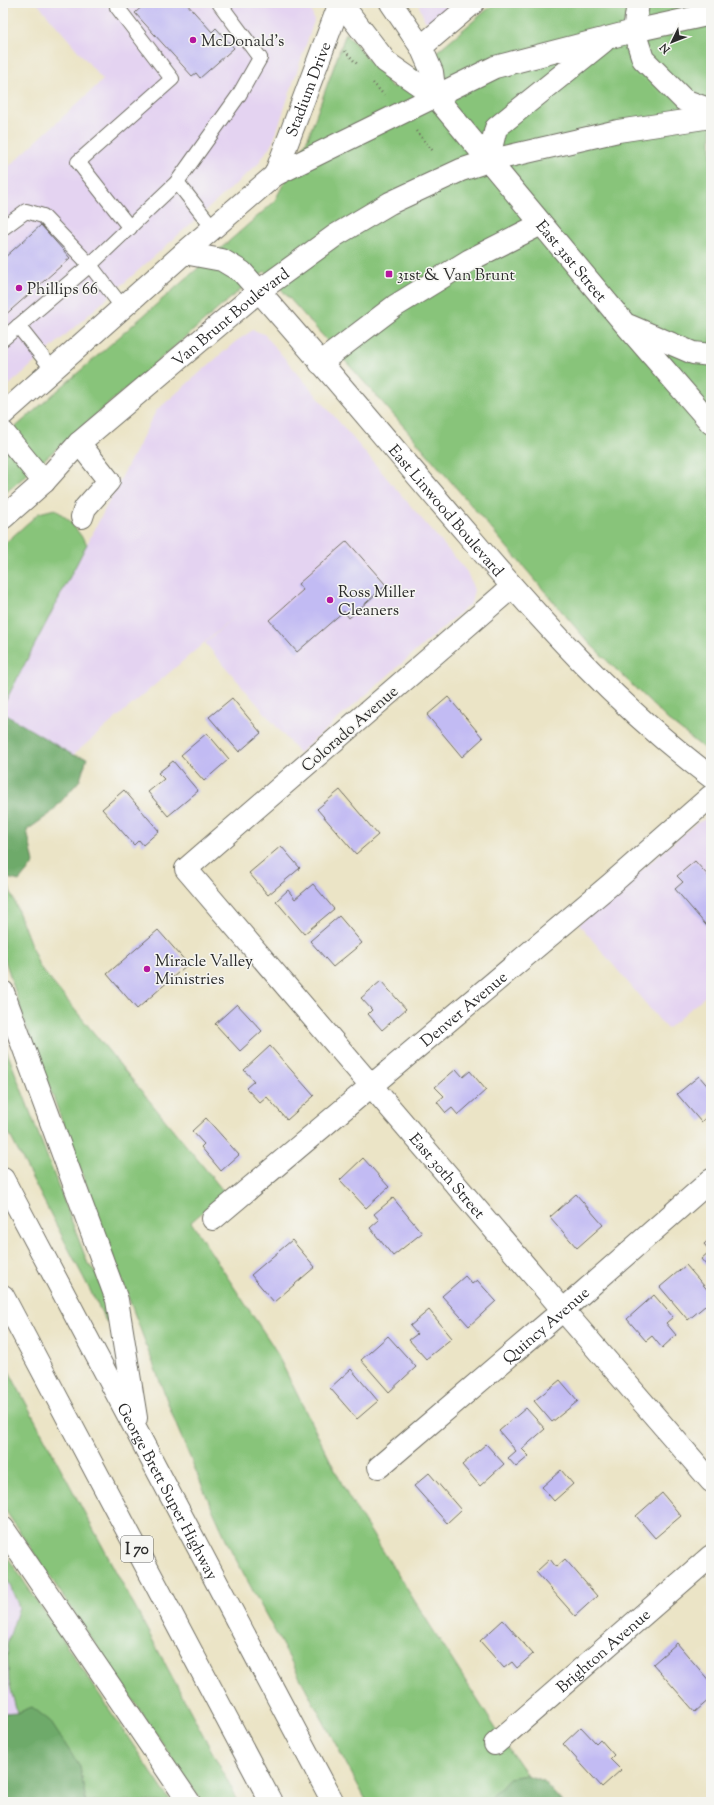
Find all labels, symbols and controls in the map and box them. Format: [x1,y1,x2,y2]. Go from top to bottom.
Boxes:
north arrow [652,22,692,62]
place label: McDonald's [201,31,284,54]
marker: McDonald's [188,35,198,45]
street label: Stadium Drive [281,39,338,141]
text: N [656,39,675,58]
street label: East 31st Street [529,216,612,309]
street label: Van Brunt Boulevard [168,263,295,374]
place label: 31st & Van Brunt [397,265,515,288]
marker: 31st & Van Brunt [384,269,394,279]
place label: Phillips 66 [27,279,98,302]
marker: Phillips 66 [14,283,24,293]
street label: East Linwood Boulevard [382,441,508,583]
place label: Ross Miller Cleaners [338,582,415,623]
marker: Ross Miller Cleaners [325,595,335,605]
street label: Colorado Avenue [297,681,404,779]
place label: Miracle Valley Ministries [155,951,253,992]
marker: Miracle Valley Ministries [142,964,152,974]
street label: Denver Avenue [416,967,513,1054]
street label: East 30th Street [403,1129,490,1225]
street label: Quincy Avenue [499,1283,596,1371]
street label: George Brett Super Highway [110,1399,222,1585]
road number: I 70 [121,1536,153,1562]
street label: Brighton Avenue [552,1605,657,1699]

